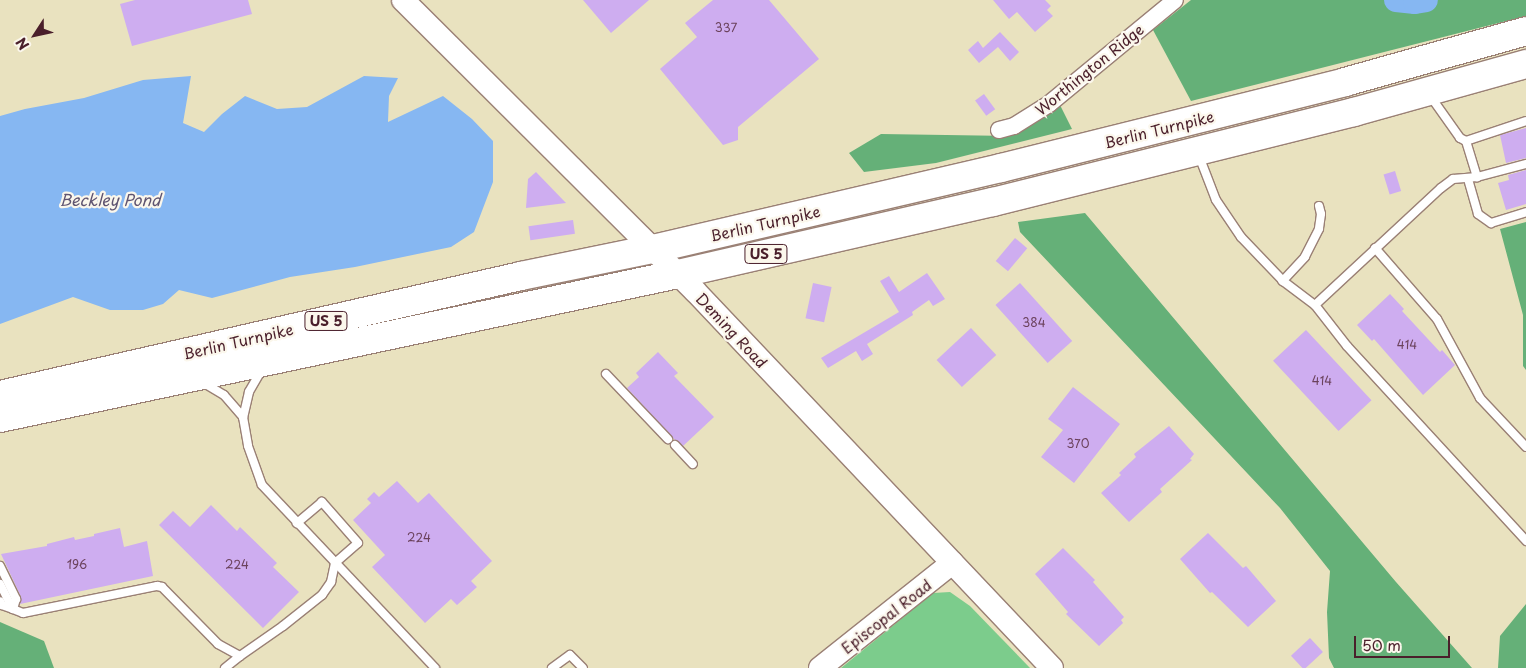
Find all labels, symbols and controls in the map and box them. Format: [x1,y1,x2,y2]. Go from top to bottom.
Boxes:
north arrow [10,10,60,60]
street label: Worthington Ridge [1031,20,1147,118]
house number: 337 [715,21,737,35]
text: N [11,33,34,54]
street label: Berlin Turnpike [1102,107,1216,151]
water label: Beckley Pond [59,189,161,209]
street label: Berlin Turnpike [708,202,822,244]
road number: US 5 [744,242,788,266]
street label: Deming Road [693,289,771,371]
road number: US 5 [304,310,348,332]
house number: 384 [1022,316,1046,330]
street label: Berlin Turnpike [181,320,295,362]
house number: 414 [1397,338,1417,352]
house number: 414 [1312,374,1332,388]
house number: 370 [1067,437,1089,451]
house number: 224 [407,531,431,545]
house number: 196 [67,558,87,572]
house number: 224 [225,558,249,572]
street label: Episcopal Road [837,575,935,657]
scale bar [1356,626,1452,658]
text: 50 m [1362,633,1401,656]

